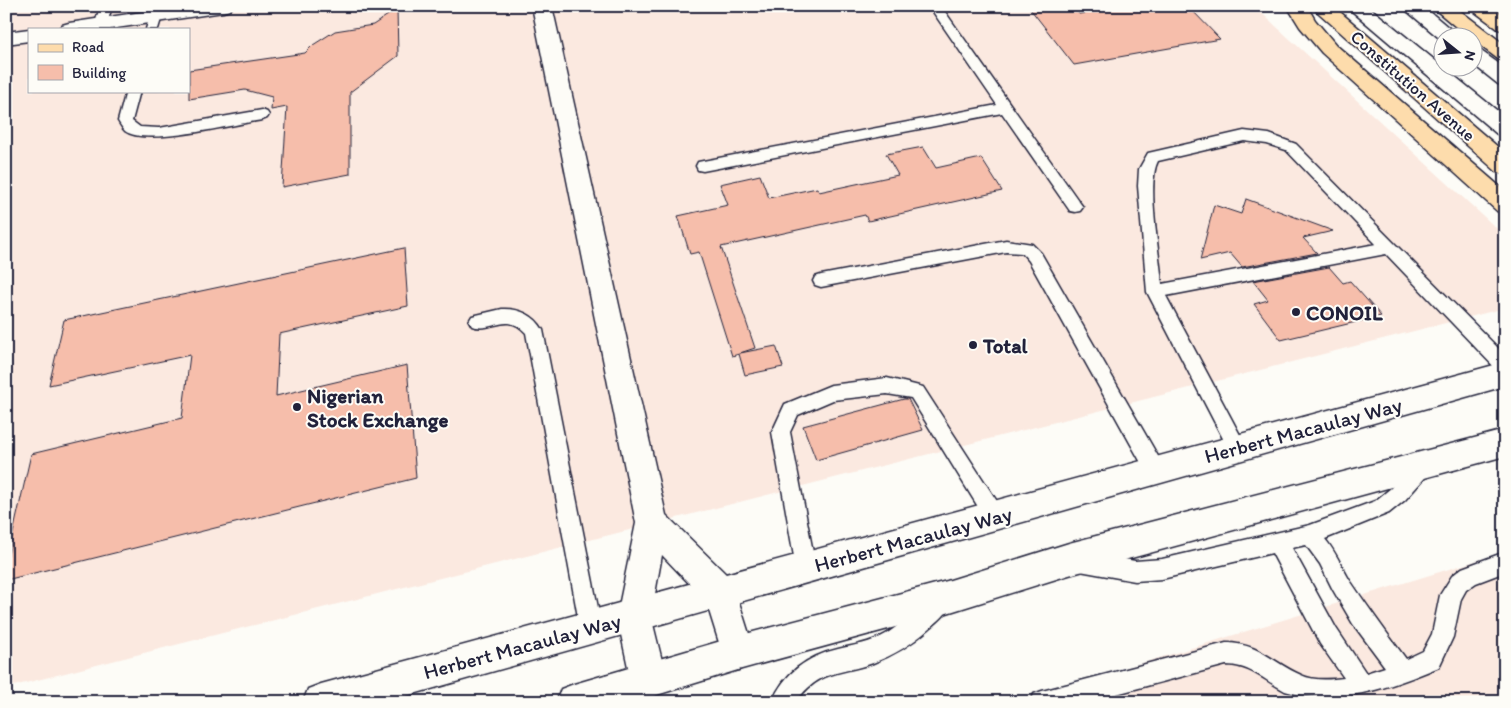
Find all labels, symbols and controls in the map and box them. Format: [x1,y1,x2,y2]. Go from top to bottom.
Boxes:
street label: Constitution Avenue [1346,26,1480,146]
legend [28,28,190,92]
north arrow [1434,28,1484,78]
text: Road [72,38,105,56]
text: N [1460,49,1479,63]
text: Building [72,64,126,82]
place label: CONOIL [1306,300,1383,325]
marker: CONOIL [1290,306,1302,318]
place label: Total [982,333,1029,358]
marker: Total [967,339,979,351]
place label: Nigerian Stock Exchange [307,383,448,433]
street label: Herbert Macaulay Way [1201,392,1405,468]
marker: Nigerian Stock Exchange [291,401,303,413]
street label: Herbert Macaulay Way [811,501,1015,577]
street label: Herbert Macaulay Way [420,608,624,684]

